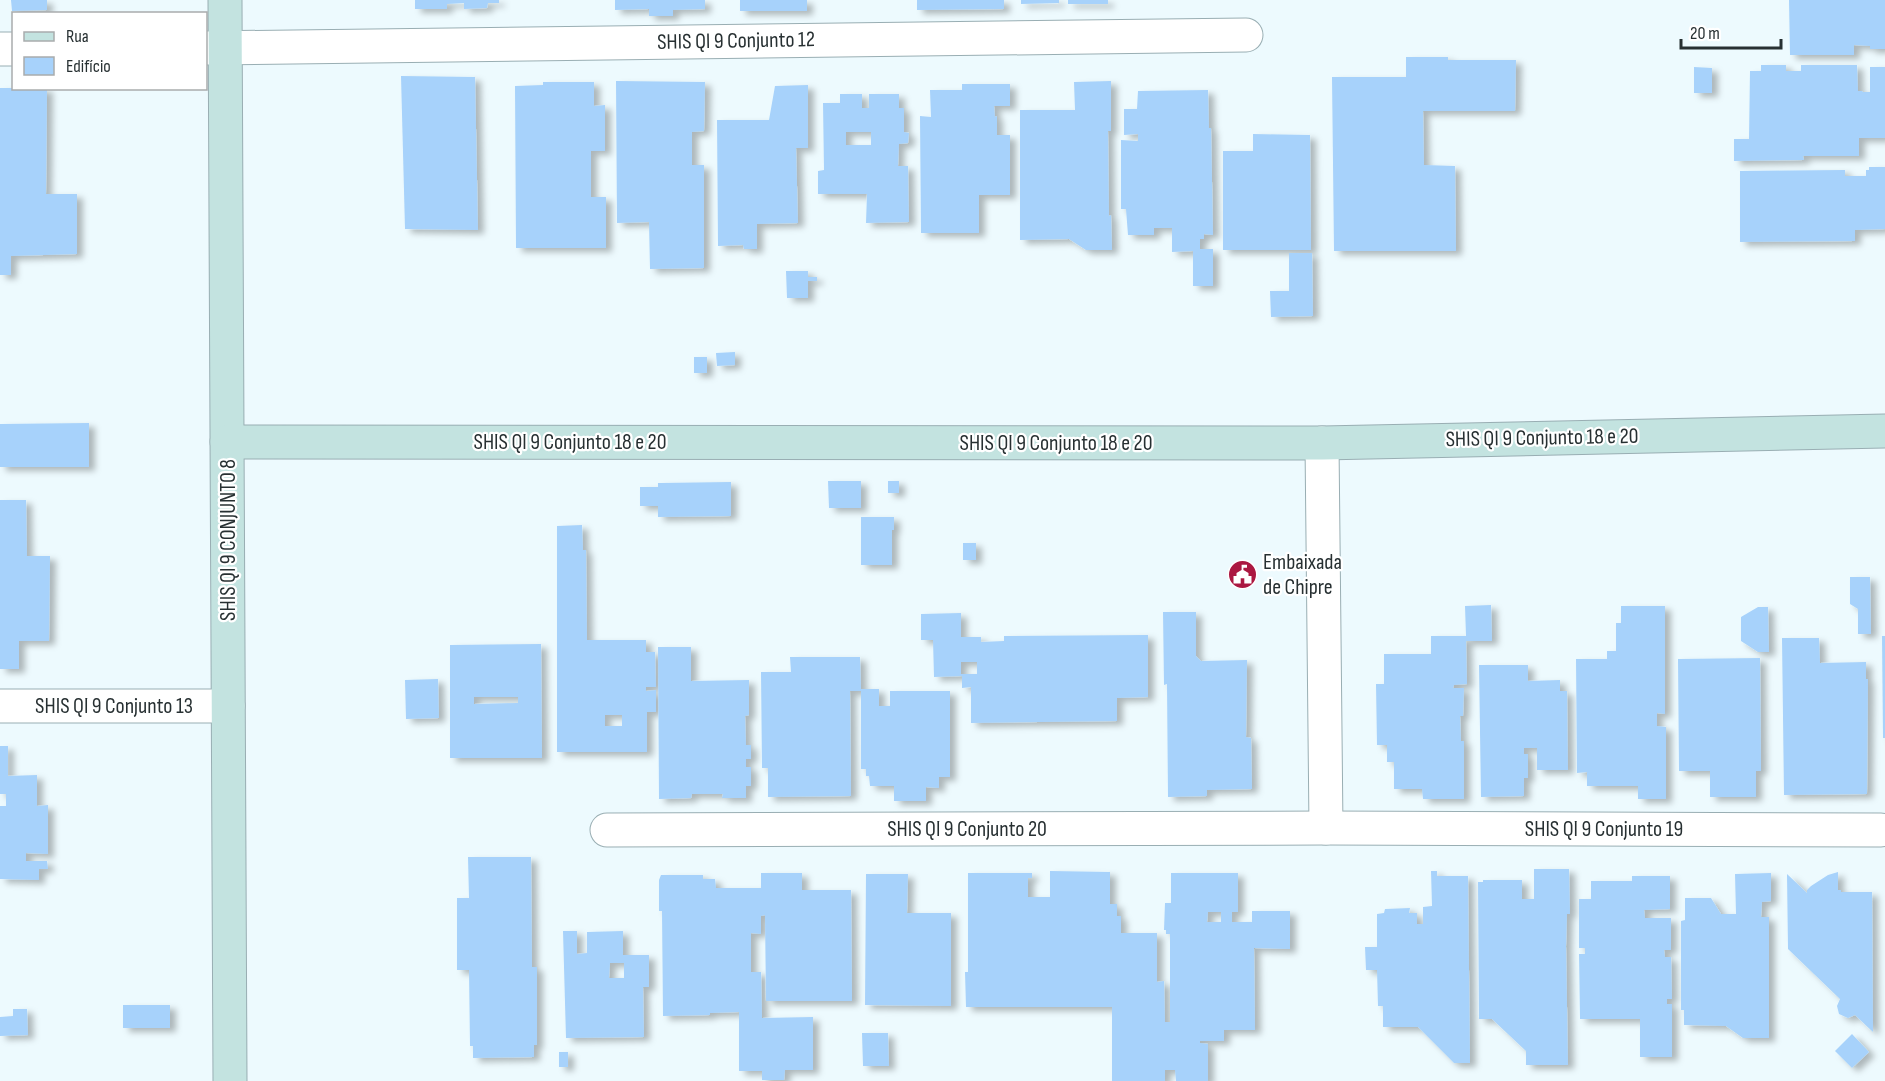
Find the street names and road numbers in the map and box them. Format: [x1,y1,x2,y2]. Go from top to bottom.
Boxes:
street label: SHIS QI 9 Conjunto 12 [657,26,815,56]
street label: SHIS QI 9 Conjunto 18 e 20 [1445,423,1639,453]
street label: SHIS QI 9 Conjunto 18 e 20 [474,429,666,456]
street label: SHIS QI 9 Conjunto 18 e 20 [960,430,1152,457]
street label: SHIS QI 9 CONJUNTO 8 [215,459,242,621]
street label: SHIS QI 9 Conjunto 13 [35,693,193,720]
street label: SHIS QI 9 Conjunto 20 [887,816,1047,843]
street label: SHIS QI 9 Conjunto 19 [1525,816,1683,843]

